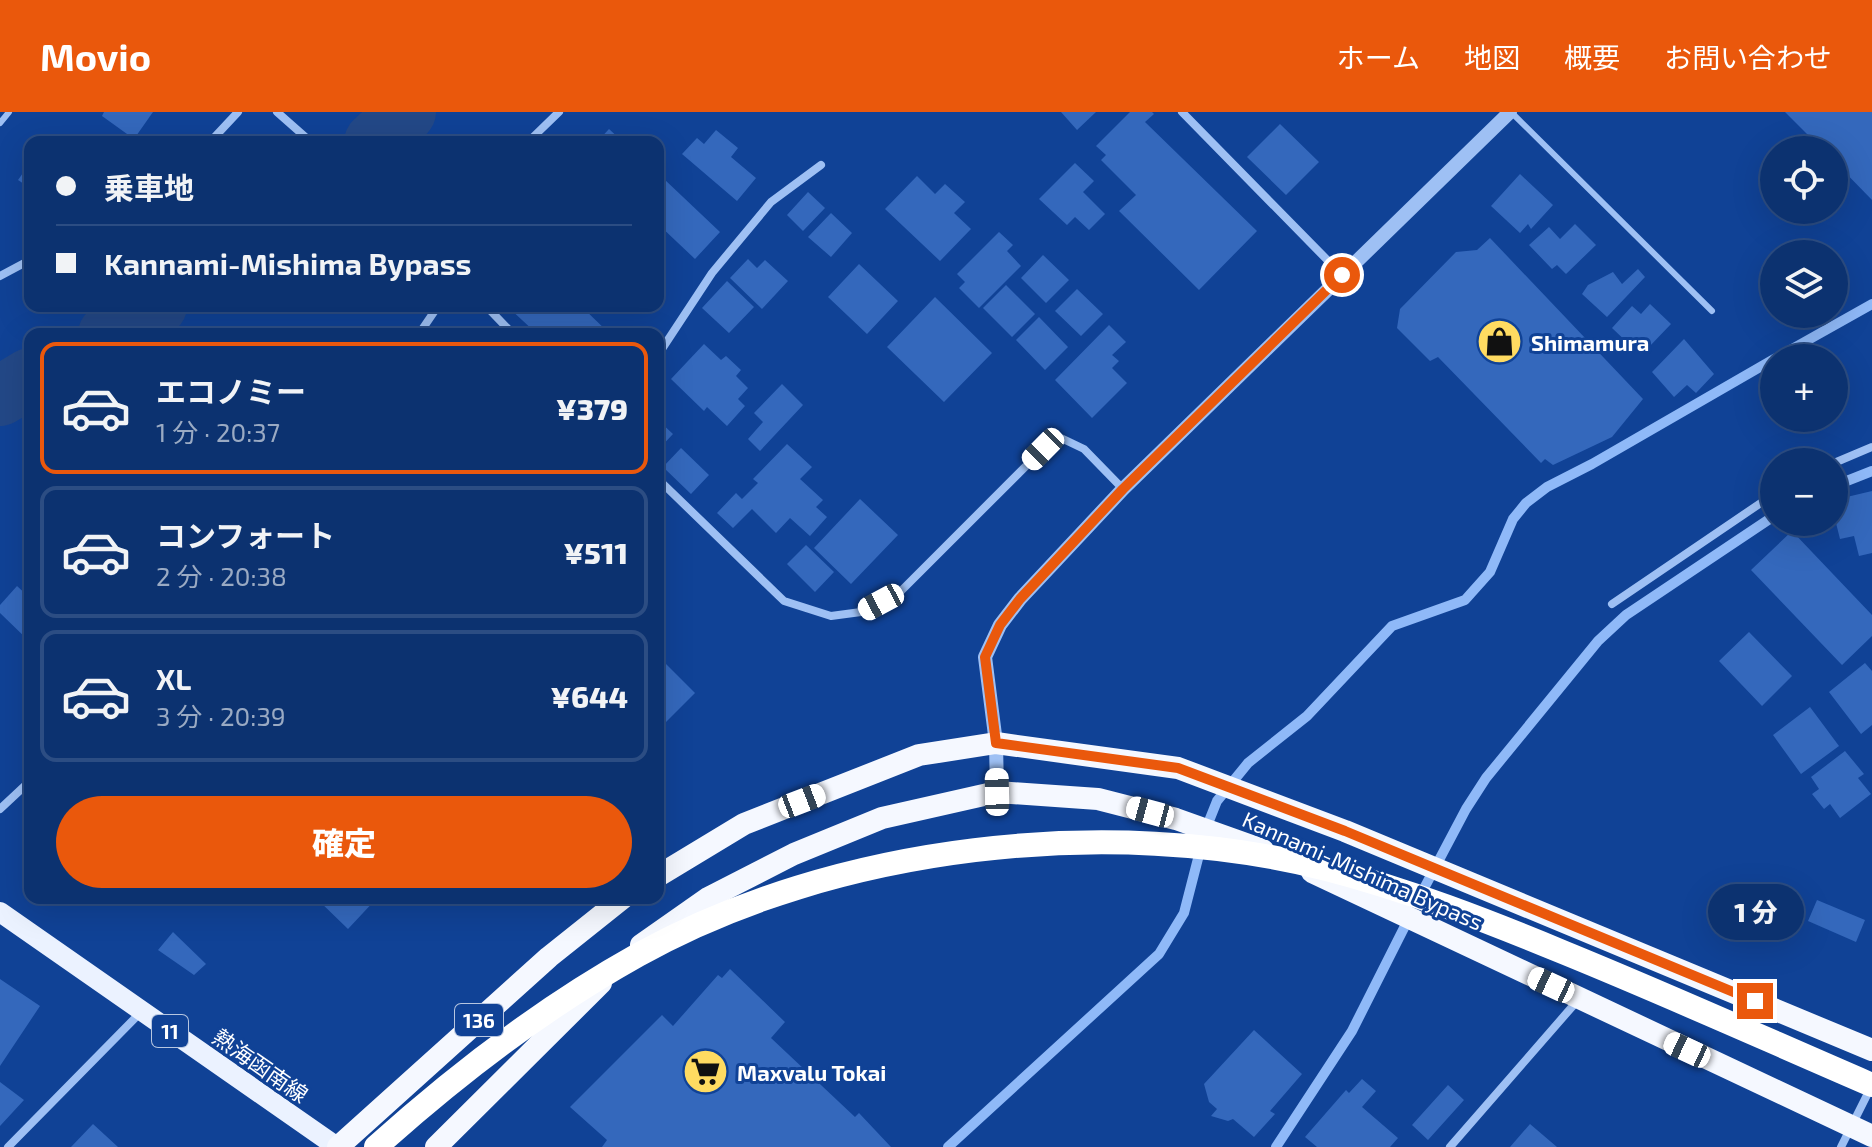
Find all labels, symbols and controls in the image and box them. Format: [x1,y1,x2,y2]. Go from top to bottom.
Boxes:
text: Movio [40,33,151,79]
text: ホーム [1337,40,1420,74]
text: 地図 [1464,40,1520,74]
text: 概要 [1564,40,1620,74]
text: お問い合わせ [1664,40,1832,74]
map controls [1760,136,1848,536]
button: locate [1760,136,1848,224]
text: 乗車地 [104,169,194,205]
button: layers [1760,240,1848,328]
text: Kannami-Mishima Bypass [104,245,472,281]
route start [1324,257,1360,293]
shop icon: Shimamura [1476,318,1524,366]
place label: Shimamura [1531,329,1649,355]
button: + [1760,344,1848,432]
icon: car [60,372,132,444]
text: エコノミー [156,373,306,409]
text: ¥379 [556,390,628,426]
text: 1 分 · 20:37 [156,416,280,447]
car [1018,424,1068,474]
button: − [1760,448,1848,536]
icon: car [60,516,132,588]
text: コンフォート [156,517,335,553]
text: ¥511 [563,534,628,570]
text: 2 分 · 20:38 [156,560,287,591]
car [854,580,908,624]
icon: car [60,660,132,732]
text: XL [156,660,191,696]
text: ¥644 [550,678,628,714]
text: 3 分 · 20:39 [156,700,286,731]
car [985,768,1009,816]
car [775,781,829,821]
car [1124,794,1176,830]
button: 確定 [56,796,632,888]
street label: Kannami-Mishima Bypass [1239,805,1487,935]
callout: 1 分 [1707,885,1803,941]
text: 1 分 [1734,896,1778,927]
car [1524,964,1578,1006]
route end [1737,983,1773,1019]
road number: 136 [455,1004,503,1036]
road number: 11 [152,1015,188,1047]
street label: 熱海函南線 [208,1023,314,1107]
car [1660,1029,1714,1071]
supermarket icon: Maxvalu Tokai [682,1048,730,1096]
place label: Maxvalu Tokai [737,1059,886,1085]

